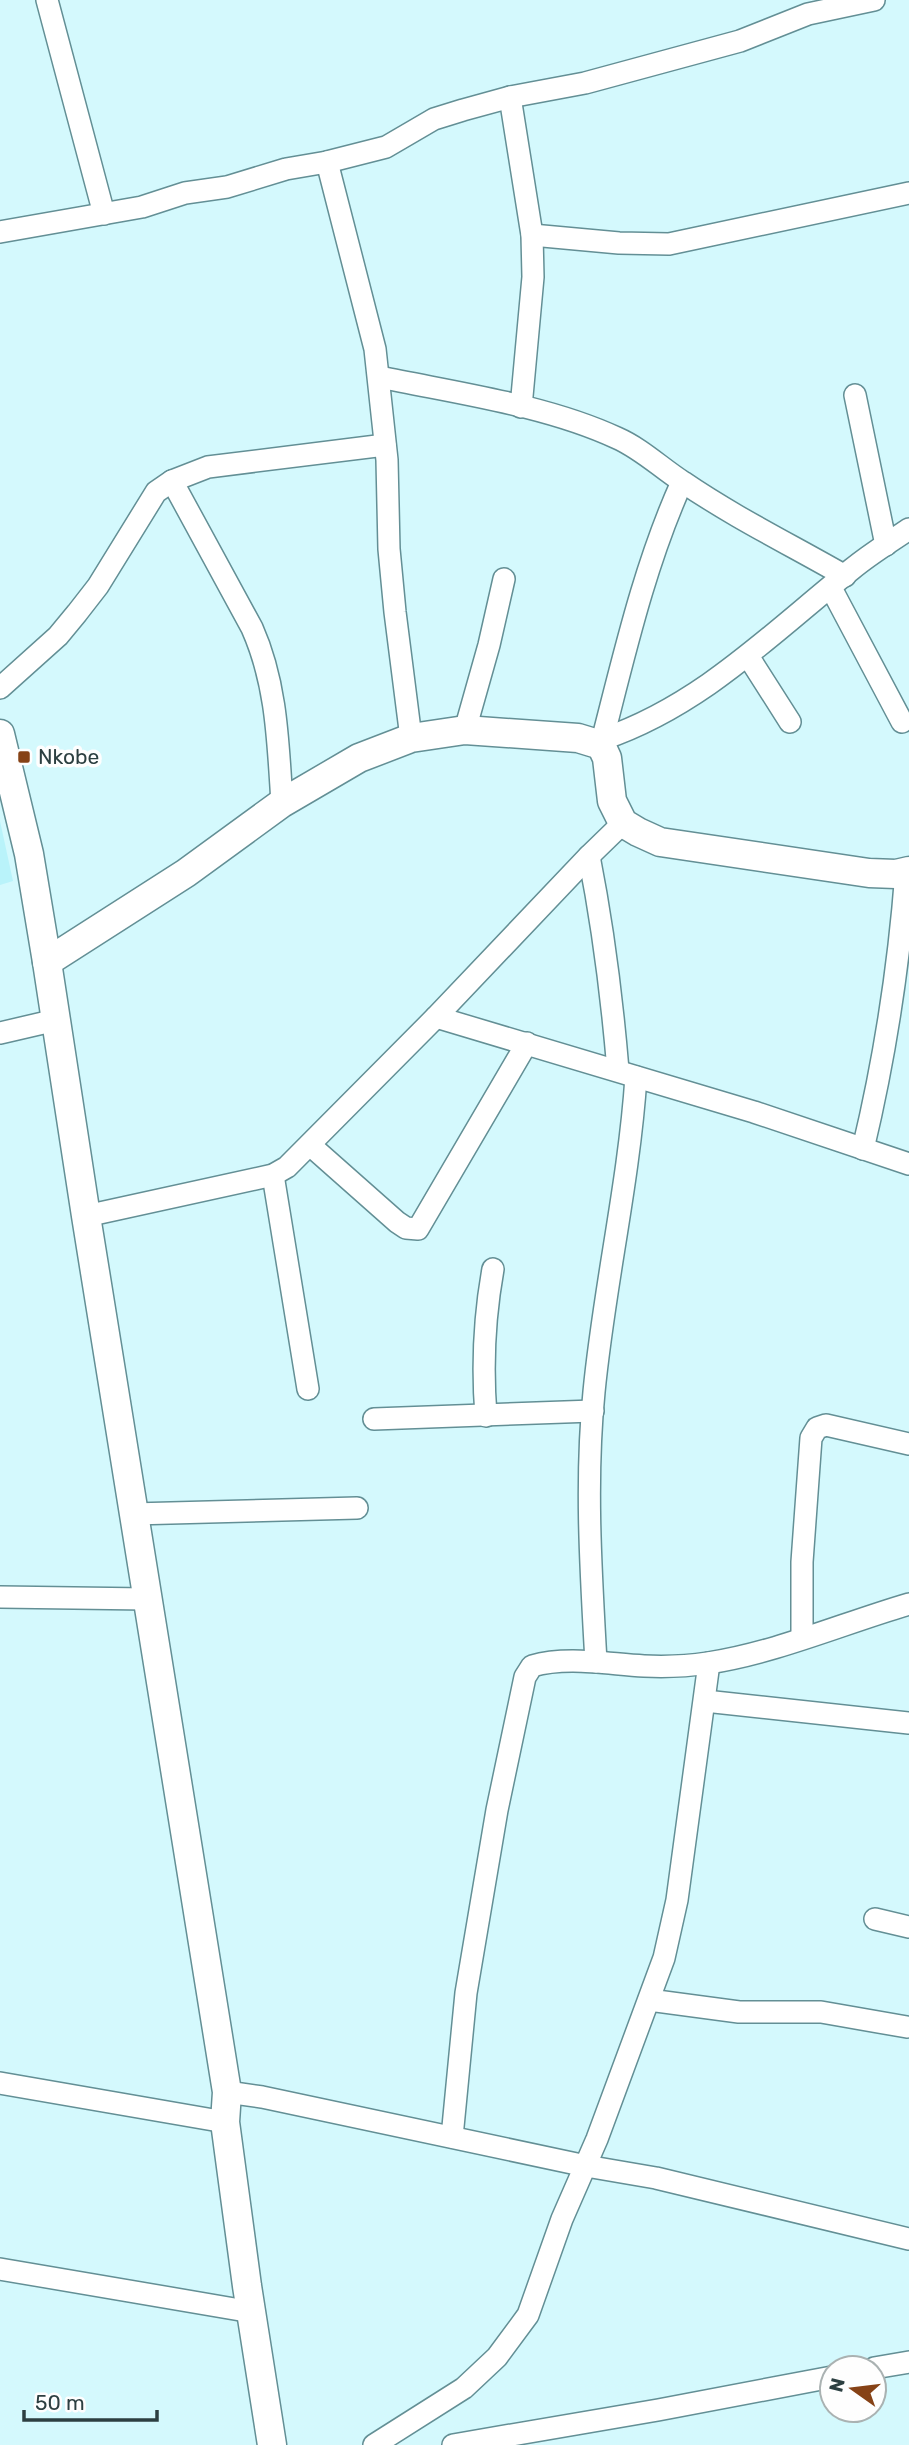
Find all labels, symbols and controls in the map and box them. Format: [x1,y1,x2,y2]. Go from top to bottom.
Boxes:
place label: Nkobe [38,744,99,769]
marker: Nkobe [16,749,32,765]
north arrow [818,2354,888,2424]
text: N [824,2376,850,2394]
scale bar [24,2378,158,2422]
text: 50 m [35,2390,85,2415]

